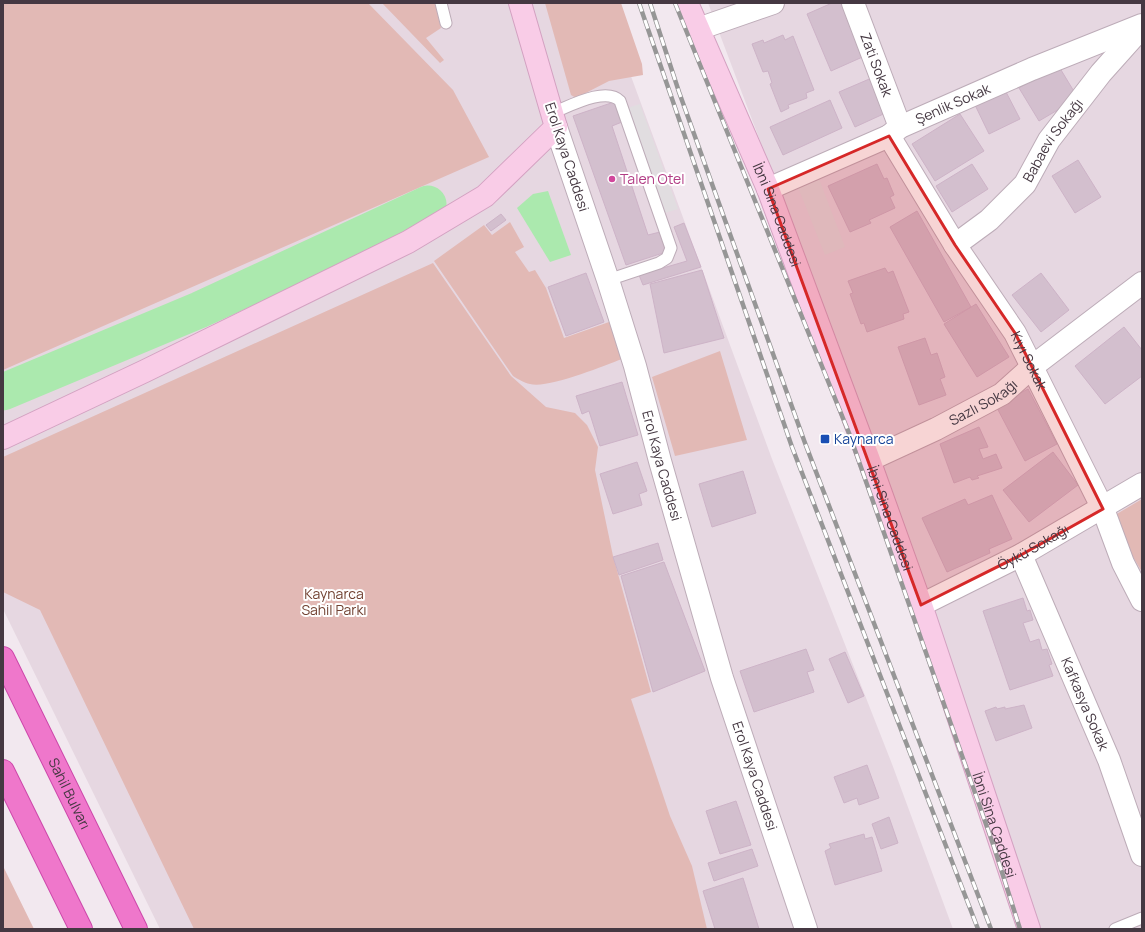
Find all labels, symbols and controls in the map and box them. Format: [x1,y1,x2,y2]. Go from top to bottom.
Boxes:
street label: Zati Sokak [856,30,898,100]
street label: Şenlik Sokak [912,78,994,128]
street label: Babaevi Sokağı [1018,94,1087,185]
street label: Erol Kaya Caddesi [541,100,594,214]
street label: İbni Sina Caddesi [749,159,806,269]
place label: Talen Otel [620,169,684,188]
marker: Talen Otel [607,174,617,184]
street label: Kıyı Sokak [1007,328,1053,394]
street label: Sazlı Sokağı [945,375,1021,429]
street label: Erol Kaya Caddesi [638,408,687,523]
place label: Kaynarca [834,429,894,448]
marker: Kaynarca [819,433,831,445]
street label: İbni Sina Caddesi [863,463,918,573]
street label: Öykü Sokağı [994,519,1072,574]
park label: Kaynarca Sahil Parkı [301,584,367,619]
street label: Kafkasya Sokak [1057,654,1114,754]
street label: Erol Kaya Caddesi [728,719,782,833]
street label: Sahil Bulvarı [44,755,96,832]
street label: İbni Sina Caddesi [968,770,1021,880]

